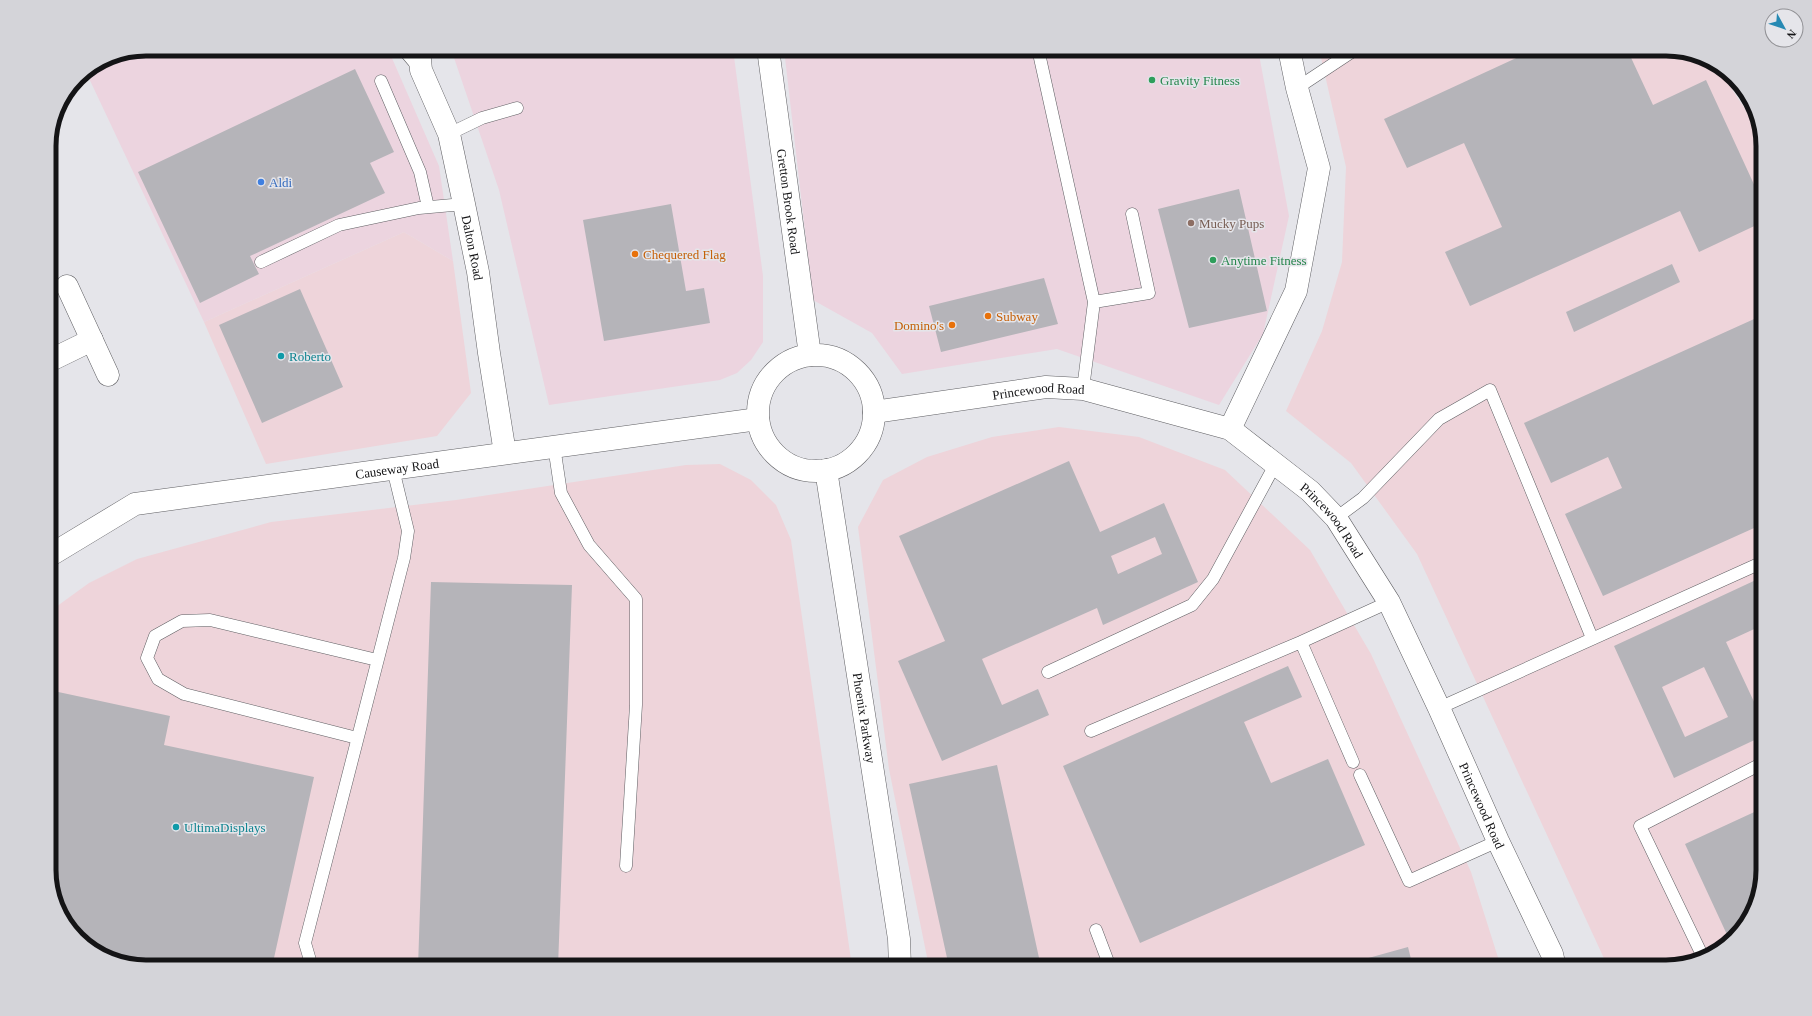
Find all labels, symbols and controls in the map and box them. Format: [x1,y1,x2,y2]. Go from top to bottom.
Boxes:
north arrow [1764,8,1804,48]
text: N [1784,28,1799,41]
place label: Gravity Fitness [1160,73,1240,88]
marker: Gravity Fitness [1147,75,1157,85]
street label: Gretton Brook Road [774,148,804,256]
place label: Aldi [269,175,293,190]
marker: Aldi [256,177,266,187]
street label: Dalton Road [459,214,487,282]
place label: Mucky Pups [1199,216,1264,231]
marker: Mucky Pups [1186,218,1196,228]
place label: Chequered Flag [643,247,726,262]
marker: Chequered Flag [630,249,640,259]
place label: Anytime Fitness [1221,253,1307,268]
marker: Anytime Fitness [1208,255,1218,265]
place label: Subway [996,309,1038,324]
marker: Subway [983,311,993,321]
place label: Domino's [894,318,944,333]
marker: Domino's [947,320,957,330]
place label: Roberto [289,349,331,364]
marker: Roberto [276,351,286,361]
street label: Princewood Road [991,379,1085,402]
street label: Causeway Road [354,455,440,481]
street label: Princewood Road [1298,479,1367,561]
street label: Phoenix Parkway [850,672,879,765]
street label: Princewood Road [1457,760,1508,851]
place label: UltimaDisplays [184,820,266,835]
marker: UltimaDisplays [171,822,181,832]

